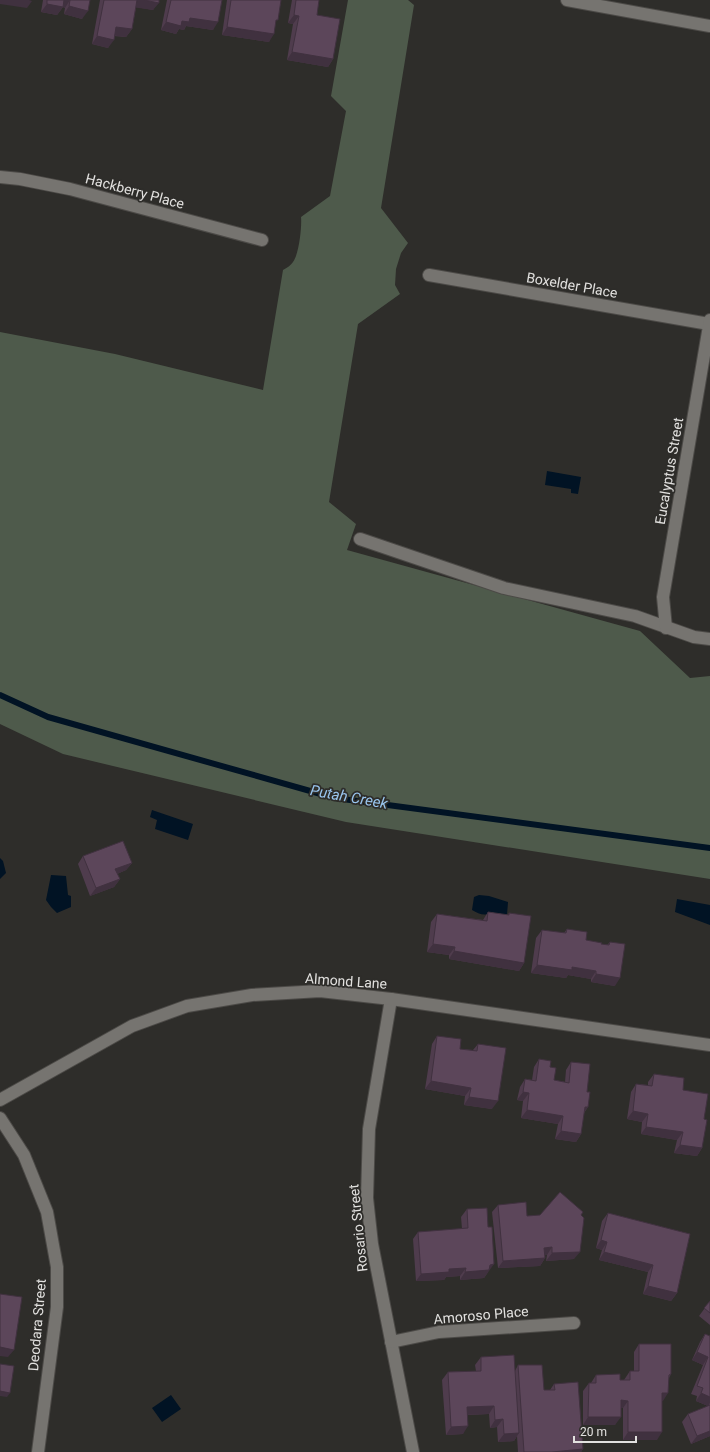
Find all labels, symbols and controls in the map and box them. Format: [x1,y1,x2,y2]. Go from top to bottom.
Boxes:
street label: Hackberry Place [84,170,186,212]
street label: Boxelder Place [525,269,619,301]
street label: Eucalyptus Street [652,416,686,526]
water label: Putah Creek [309,781,390,813]
street label: Almond Lane [304,970,388,992]
street label: Rosario Street [345,1183,371,1273]
street label: Deodara Street [25,1278,49,1372]
street label: Amoroso Place [433,1303,529,1327]
scale bar [574,1418,636,1444]
text: 20 m [580,1425,607,1439]

